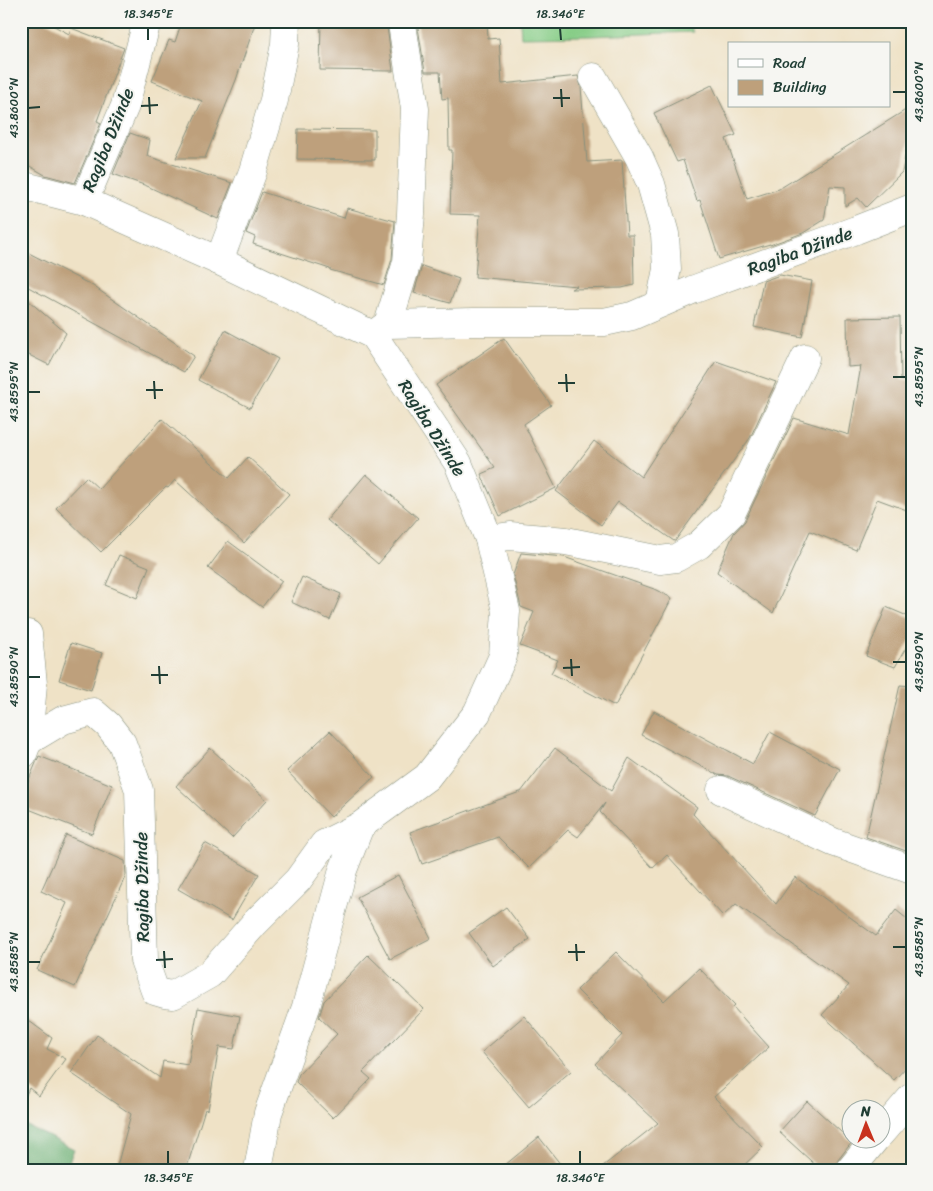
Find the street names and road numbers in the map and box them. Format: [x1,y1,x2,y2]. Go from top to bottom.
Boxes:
street label: Ragiba Džinde [73,83,143,197]
street label: Ragiba Džinde [743,217,857,285]
street label: Ragiba Džinde [389,373,475,483]
street label: Ragiba Džinde [125,832,159,942]

